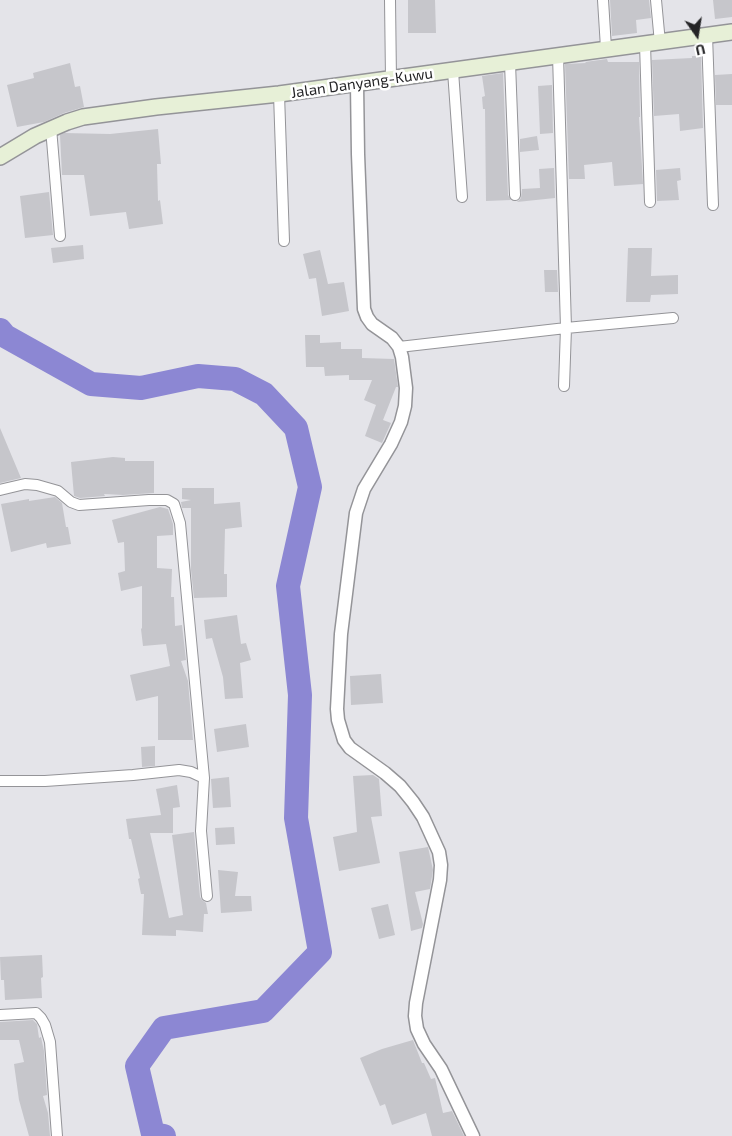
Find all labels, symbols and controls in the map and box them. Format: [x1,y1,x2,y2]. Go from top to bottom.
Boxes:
north arrow [672,10,722,60]
text: U [694,41,707,59]
street label: Jalan Danyang-Kuwu [290,64,434,102]

